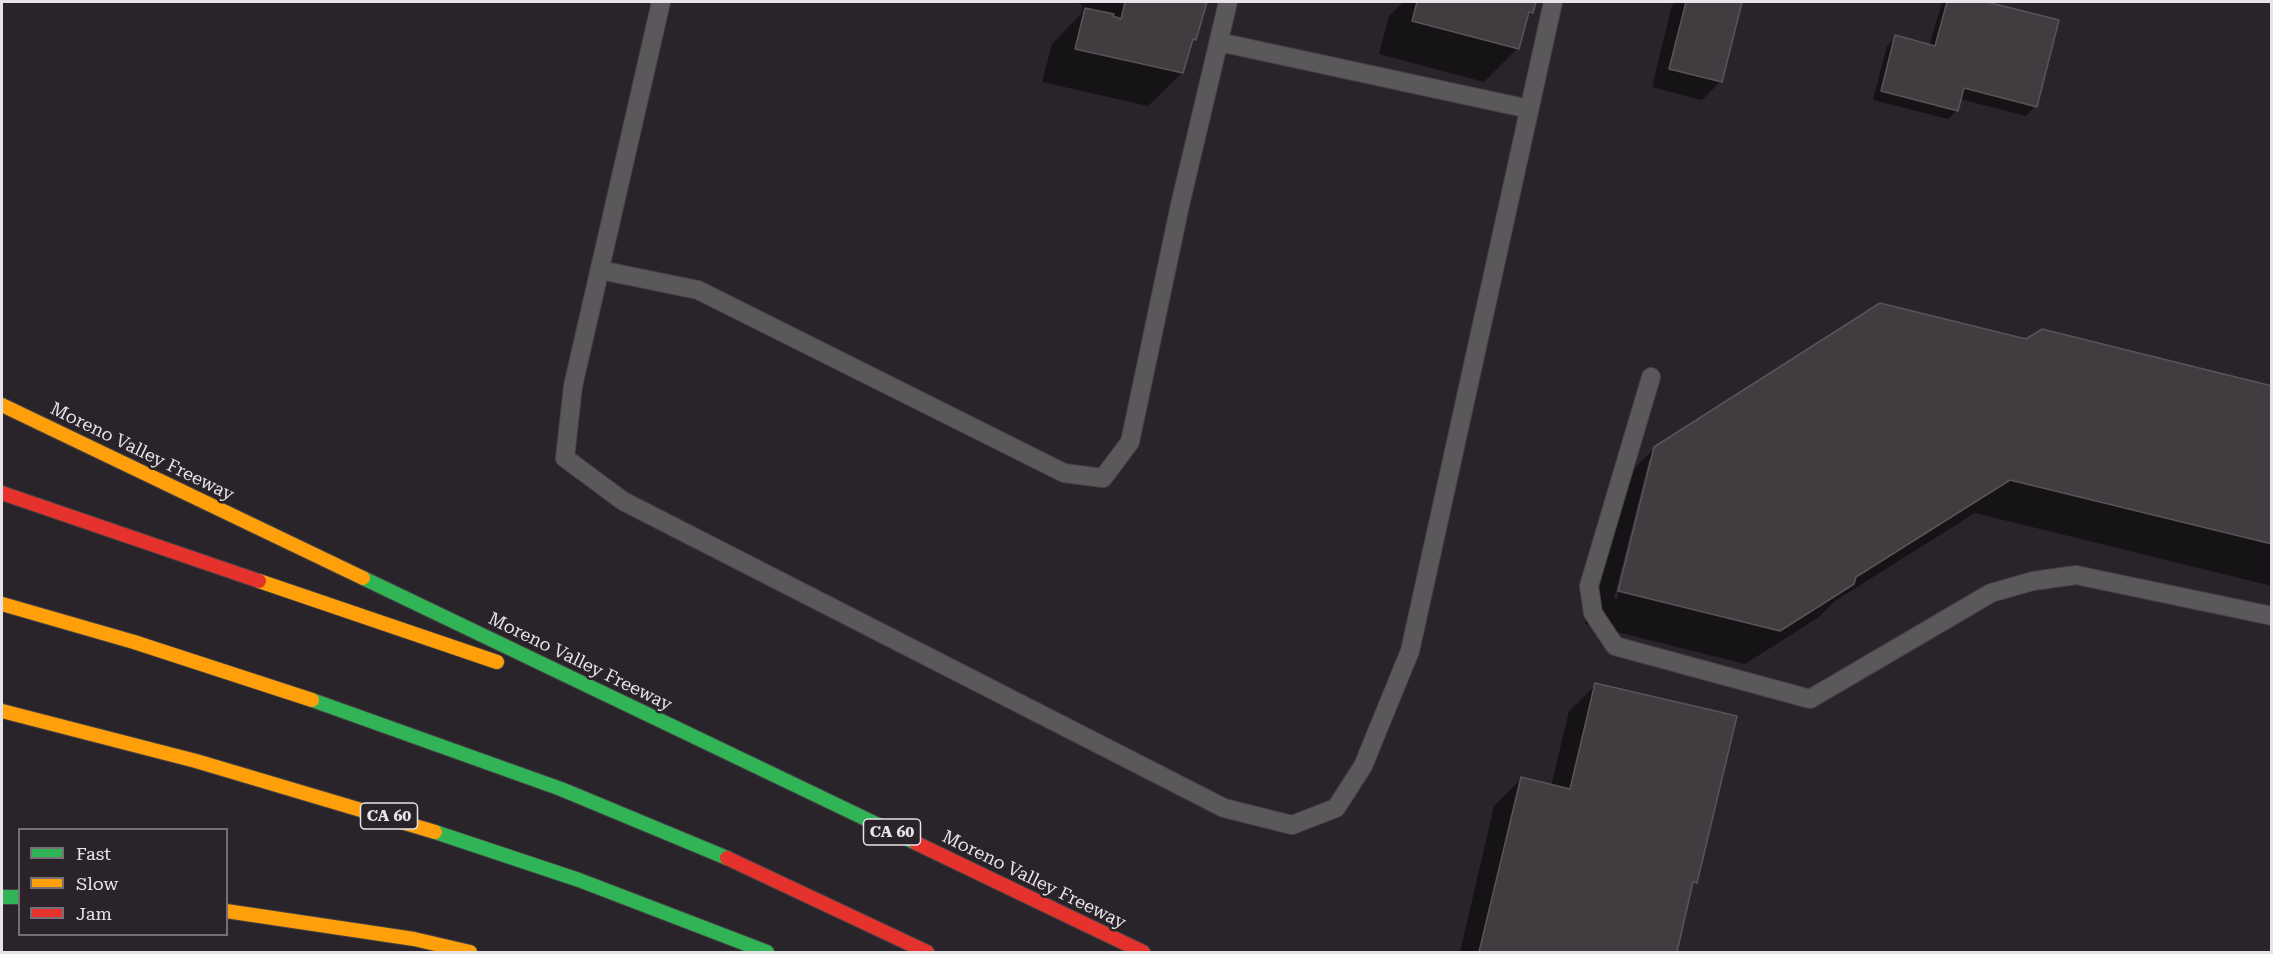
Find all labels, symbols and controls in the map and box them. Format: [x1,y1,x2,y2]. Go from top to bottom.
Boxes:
street label: Moreno Valley Freeway [47,398,237,506]
street label: Moreno Valley Freeway [485,608,675,716]
road number: CA 60 [360,803,418,829]
road number: CA 60 [864,819,920,845]
street label: Moreno Valley Freeway [939,826,1129,934]
legend [18,828,228,936]
text: Fast [76,843,111,864]
text: Slow [76,873,118,894]
text: Jam [76,903,112,924]

